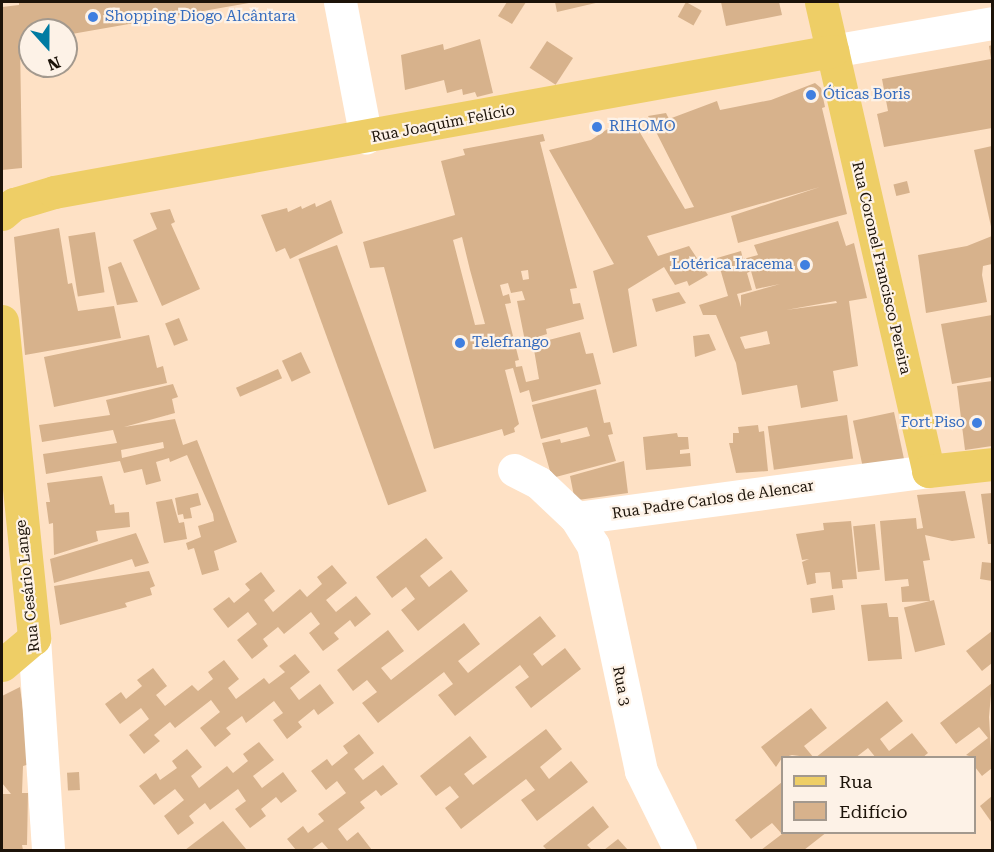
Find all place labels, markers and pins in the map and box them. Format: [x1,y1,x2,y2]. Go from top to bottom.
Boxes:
place label: Shopping Diogo Alcântara [105,8,296,26]
marker: Shopping Diogo Alcântara [86,10,100,24]
place label: Óticas Boris [823,86,910,104]
marker: Óticas Boris [804,88,818,102]
place label: RIHOMO [609,118,676,136]
marker: RIHOMO [590,120,604,134]
place label: Lotérica Iracema [671,256,793,274]
marker: Lotérica Iracema [798,258,812,272]
place label: Telefrango [472,334,549,352]
marker: Telefrango [453,336,467,350]
place label: Fort Piso [901,414,965,432]
marker: Fort Piso [970,416,984,430]

